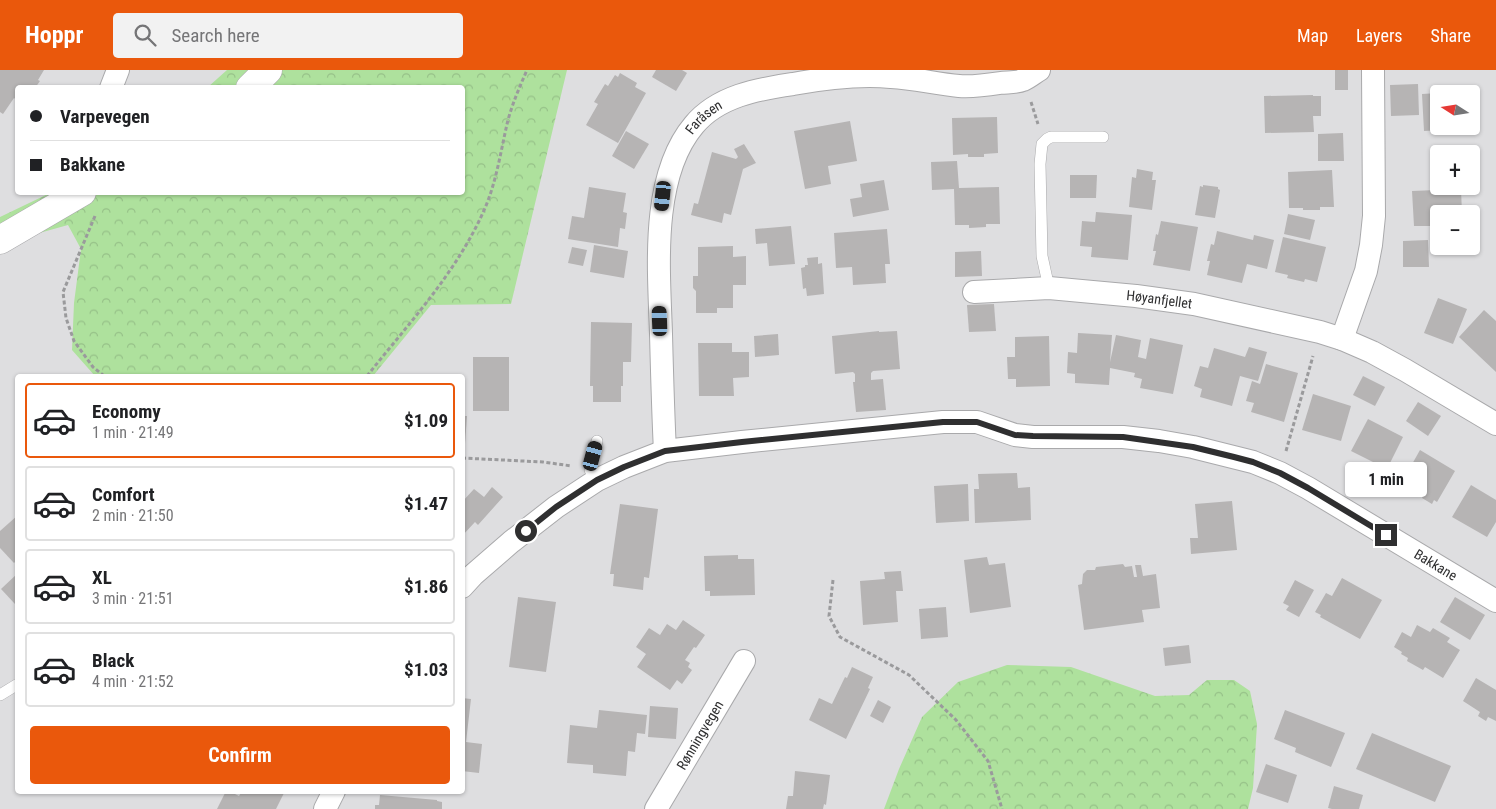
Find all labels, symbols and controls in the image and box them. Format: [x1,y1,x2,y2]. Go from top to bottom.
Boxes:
search box [113,13,463,58]
text: Hoppr [25,21,83,49]
icon: search [131,21,159,49]
text: Search here [171,24,260,47]
text: Map [1297,25,1328,46]
text: Layers [1356,25,1403,46]
text: Share [1431,25,1471,46]
north arrow [1430,85,1480,135]
map controls [1430,85,1480,255]
street label: Faråsen [682,97,725,137]
text: Varpevegen [60,105,150,128]
button: + [1430,145,1480,195]
text: Bakkane [60,153,125,176]
car [653,180,672,212]
button: − [1430,205,1480,255]
street label: Høyanfjellet [1126,287,1193,312]
car [651,306,668,336]
icon: car [32,398,77,443]
text: Economy [92,400,161,423]
text: $1.09 [404,409,448,432]
text: 1 min · 21:49 [92,423,174,442]
car [581,440,604,472]
callout: 1 min [1345,462,1427,498]
text: 1 min [1368,470,1404,489]
icon: car [32,481,77,526]
text: Comfort [92,483,155,506]
text: $1.47 [404,492,448,515]
text: 2 min · 21:50 [92,506,174,525]
route start [515,520,537,542]
route end [1375,524,1397,546]
street label: Bakkane [1411,546,1460,584]
icon: car [32,564,77,609]
text: XL [92,566,112,589]
text: $1.86 [404,575,448,598]
text: 3 min · 21:51 [92,589,174,608]
icon: car [32,647,77,692]
text: Black [92,649,134,672]
text: $1.03 [404,658,448,681]
text: 4 min · 21:52 [92,672,174,691]
street label: Rønningvegen [673,698,727,773]
button: Confirm [30,726,450,784]

